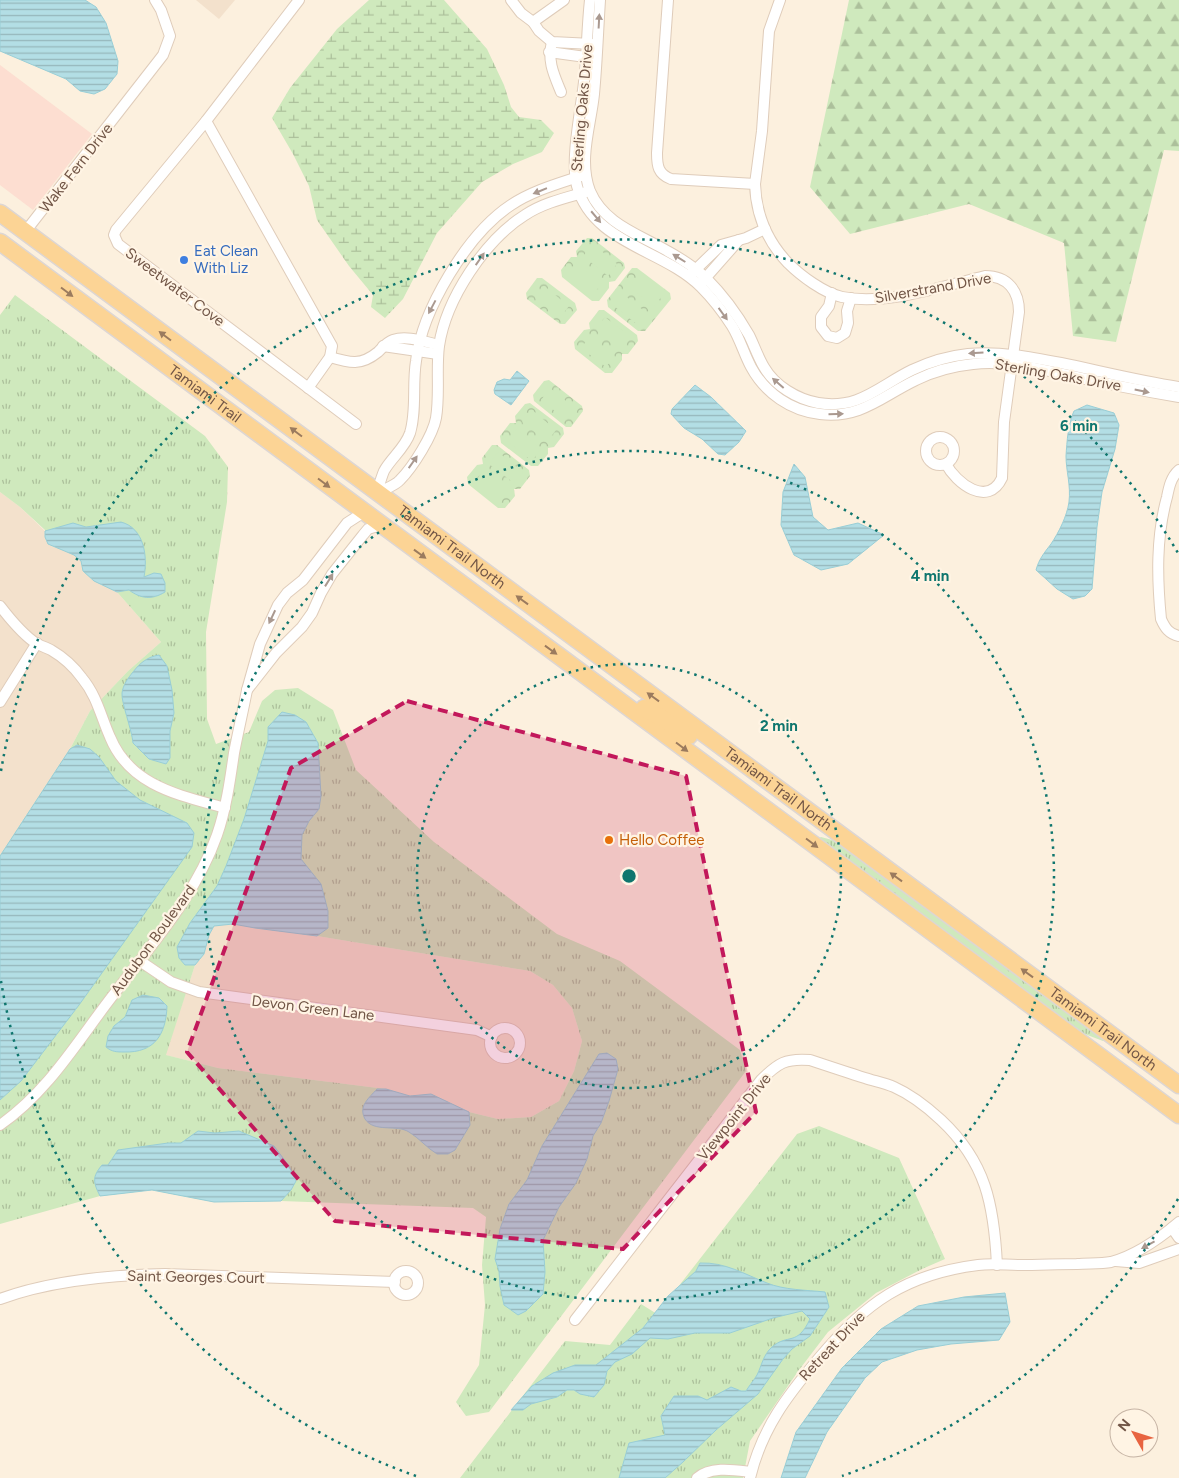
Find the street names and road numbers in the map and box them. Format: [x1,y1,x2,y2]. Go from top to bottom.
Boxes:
street label: Sterling Oaks Drive [567,44,597,172]
street label: Wake Fern Drive [35,120,117,216]
street label: Sweetwater Cove [122,244,228,330]
street label: Silverstrand Drive [873,269,993,307]
street label: Sterling Oaks Drive [994,355,1122,395]
street label: Tamiami Trail [165,361,245,427]
street label: Tamiami Trail North [395,502,509,593]
street label: Tamiami Trail North [721,743,836,834]
street label: Audubon Boulevard [107,881,199,999]
street label: Tamiami Trail North [1046,983,1160,1074]
street label: Devon Green Lane [251,992,375,1024]
street label: Viewpoint Drive [693,1070,775,1164]
street label: Saint Georges Court [127,1267,265,1287]
street label: Retreat Drive [795,1308,869,1384]

